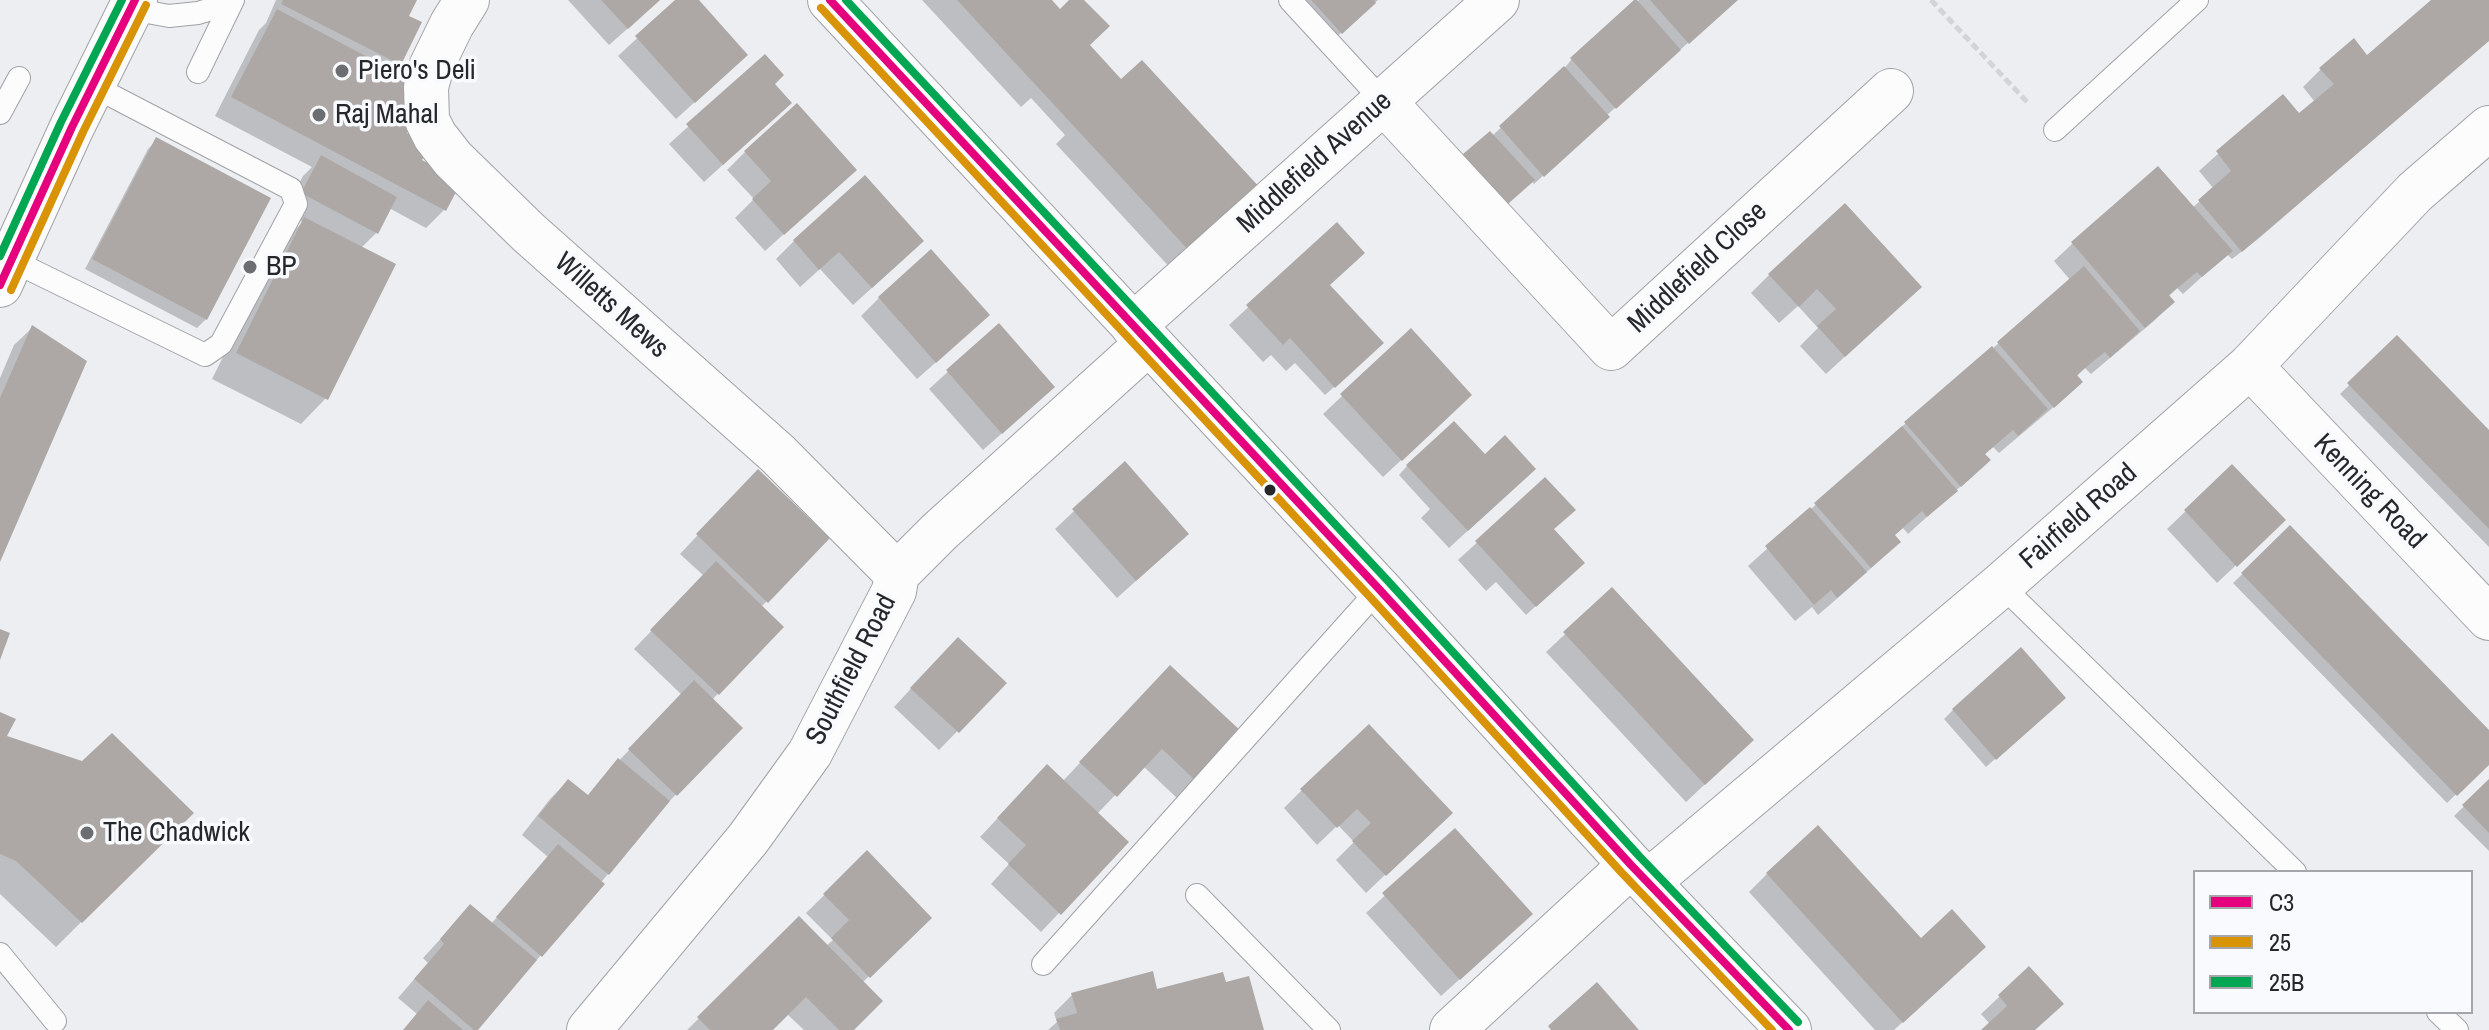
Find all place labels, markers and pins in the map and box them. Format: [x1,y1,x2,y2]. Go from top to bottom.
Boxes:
place label: Piero's Deli [358,54,476,88]
marker: Piero's Deli [333,62,351,80]
place label: Raj Mahal [335,98,438,132]
marker: Raj Mahal [310,106,328,124]
place label: BP [266,250,297,284]
marker: BP [241,258,259,276]
unlabelled marker [1262,482,1278,498]
place label: The Chadwick [103,816,250,850]
marker: The Chadwick [78,824,96,842]

